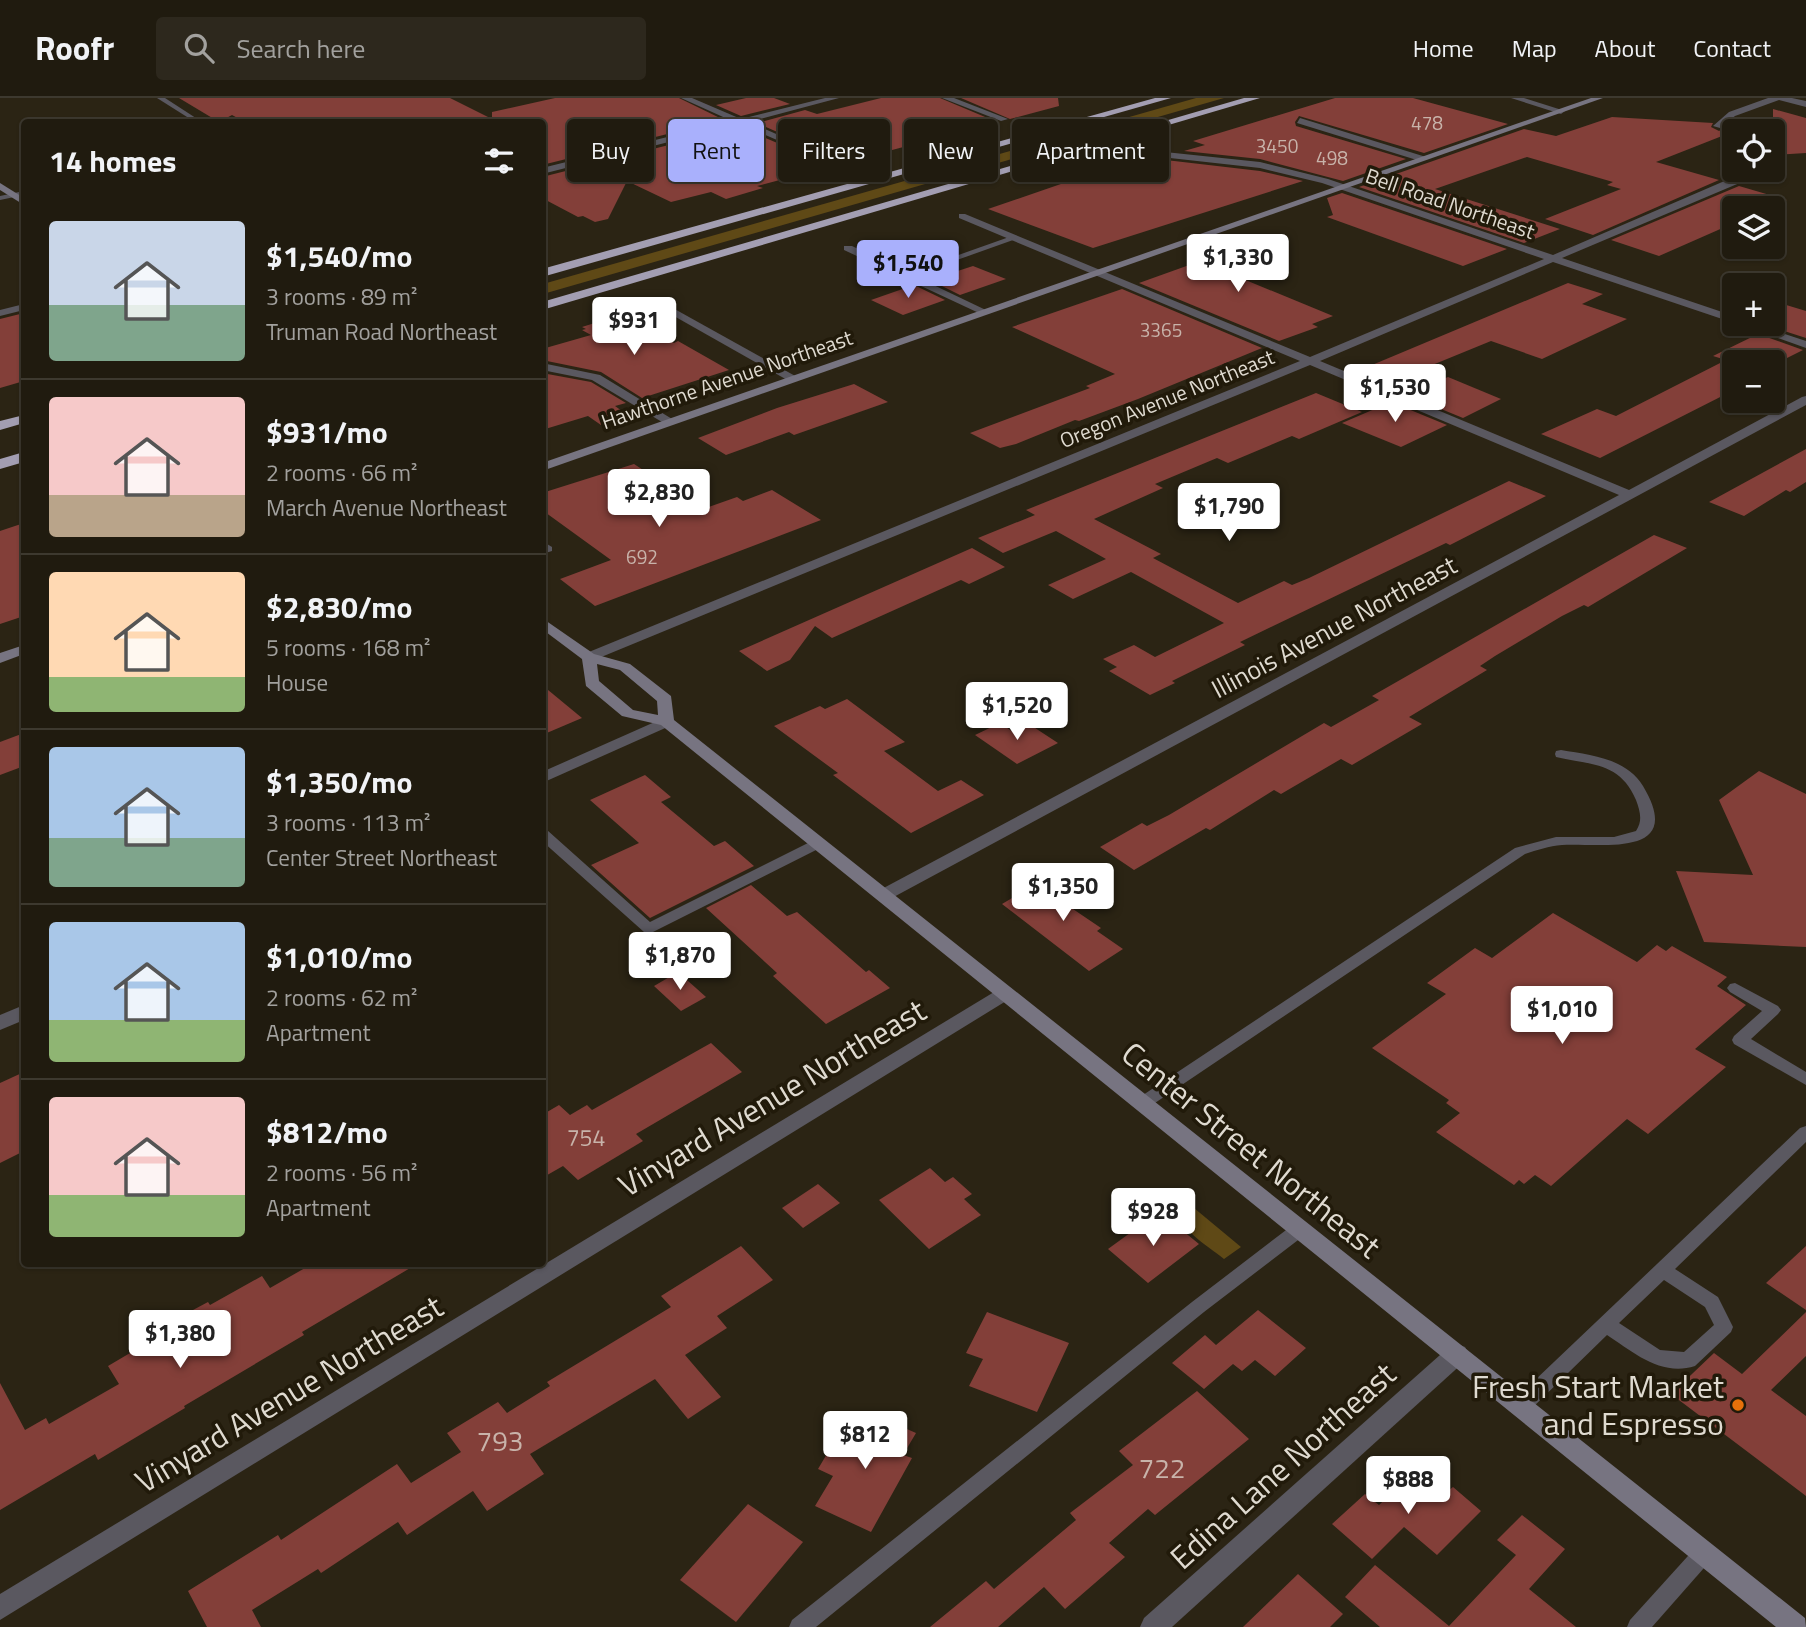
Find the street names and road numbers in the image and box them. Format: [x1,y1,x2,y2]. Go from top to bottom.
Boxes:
street label: Bell Road Northeast [1361,159,1540,247]
street label: Hawthorne Avenue Northeast [597,321,857,437]
street label: Oregon Avenue Northeast [1054,340,1279,456]
street label: Illinois Avenue Northeast [1204,545,1463,708]
street label: Vinyard Avenue Northeast [608,986,935,1208]
street label: Center Street Northeast [1112,1029,1392,1269]
street label: Vinyard Avenue Northeast [125,1282,452,1504]
street label: Edina Lane Northeast [1159,1351,1406,1580]

